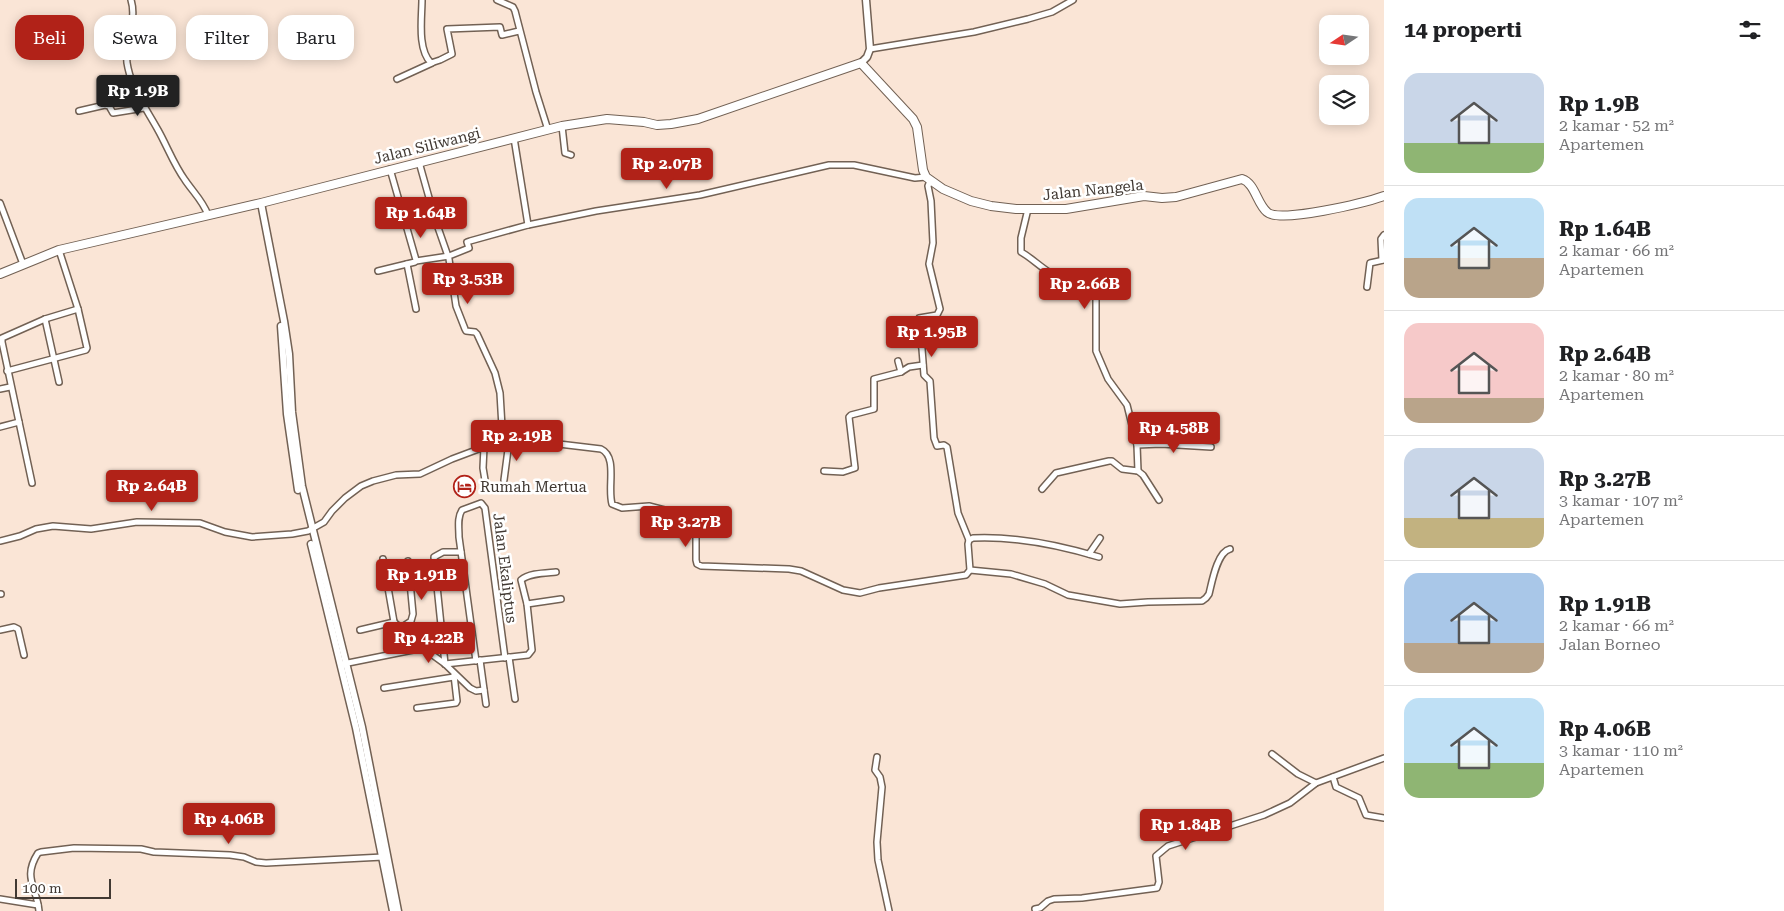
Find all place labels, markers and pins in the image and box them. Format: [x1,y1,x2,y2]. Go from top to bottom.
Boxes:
pin: Rp 1.9B [92,74,184,117]
pin: Rp 2.07B [615,148,719,190]
pin: Rp 1.64B [369,196,473,239]
pin: Rp 3.53B [416,262,520,305]
pin: Rp 2.66B [1033,268,1137,310]
pin: Rp 1.95B [880,316,984,358]
pin: Rp 4.58B [1122,412,1226,454]
pin: Rp 2.19B [465,420,569,462]
pin: Rp 2.64B [100,470,204,512]
hotel icon: Rumah Mertua [452,475,476,499]
place label: Rumah Mertua [480,478,587,496]
pin: Rp 3.27B [634,506,738,548]
pin: Rp 1.91B [370,558,474,601]
pin: Rp 4.22B [377,622,481,664]
pin: Rp 4.06B [177,802,281,845]
pin: Rp 1.84B [1134,808,1238,851]

